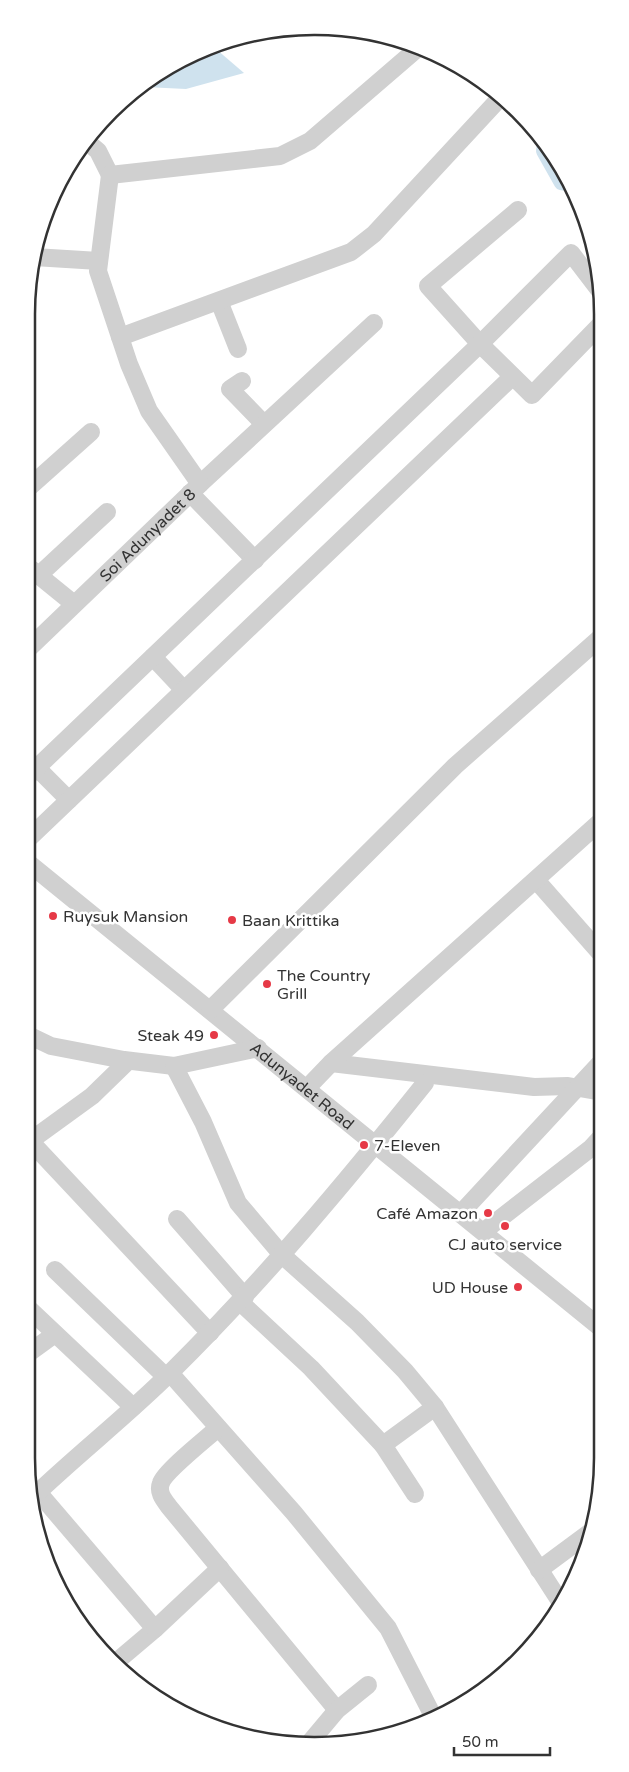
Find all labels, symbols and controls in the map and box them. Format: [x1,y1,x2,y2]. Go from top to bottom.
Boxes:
street label: Soi Adunyadet 8 [96,485,200,586]
place label: Ruysuk Mansion [63,907,188,927]
marker: Ruysuk Mansion [47,910,59,922]
place label: Baan Krittika [242,911,340,931]
marker: Baan Krittika [226,914,238,926]
place label: The Country Grill [277,966,371,1004]
marker: The Country Grill [261,978,273,990]
place label: Steak 49 [137,1026,204,1046]
marker: Steak 49 [208,1029,220,1041]
street label: Adunyadet Road [246,1038,358,1135]
place label: 7-Eleven [374,1136,441,1156]
marker: 7-Eleven [358,1139,370,1151]
place label: Café Amazon [376,1204,478,1224]
marker: Café Amazon [482,1207,494,1219]
marker: CJ auto service [499,1220,511,1232]
place label: CJ auto service [448,1235,562,1255]
place label: UD House [432,1278,508,1298]
marker: UD House [512,1281,524,1293]
scale bar [454,1724,550,1756]
text: 50 m [462,1733,499,1751]

